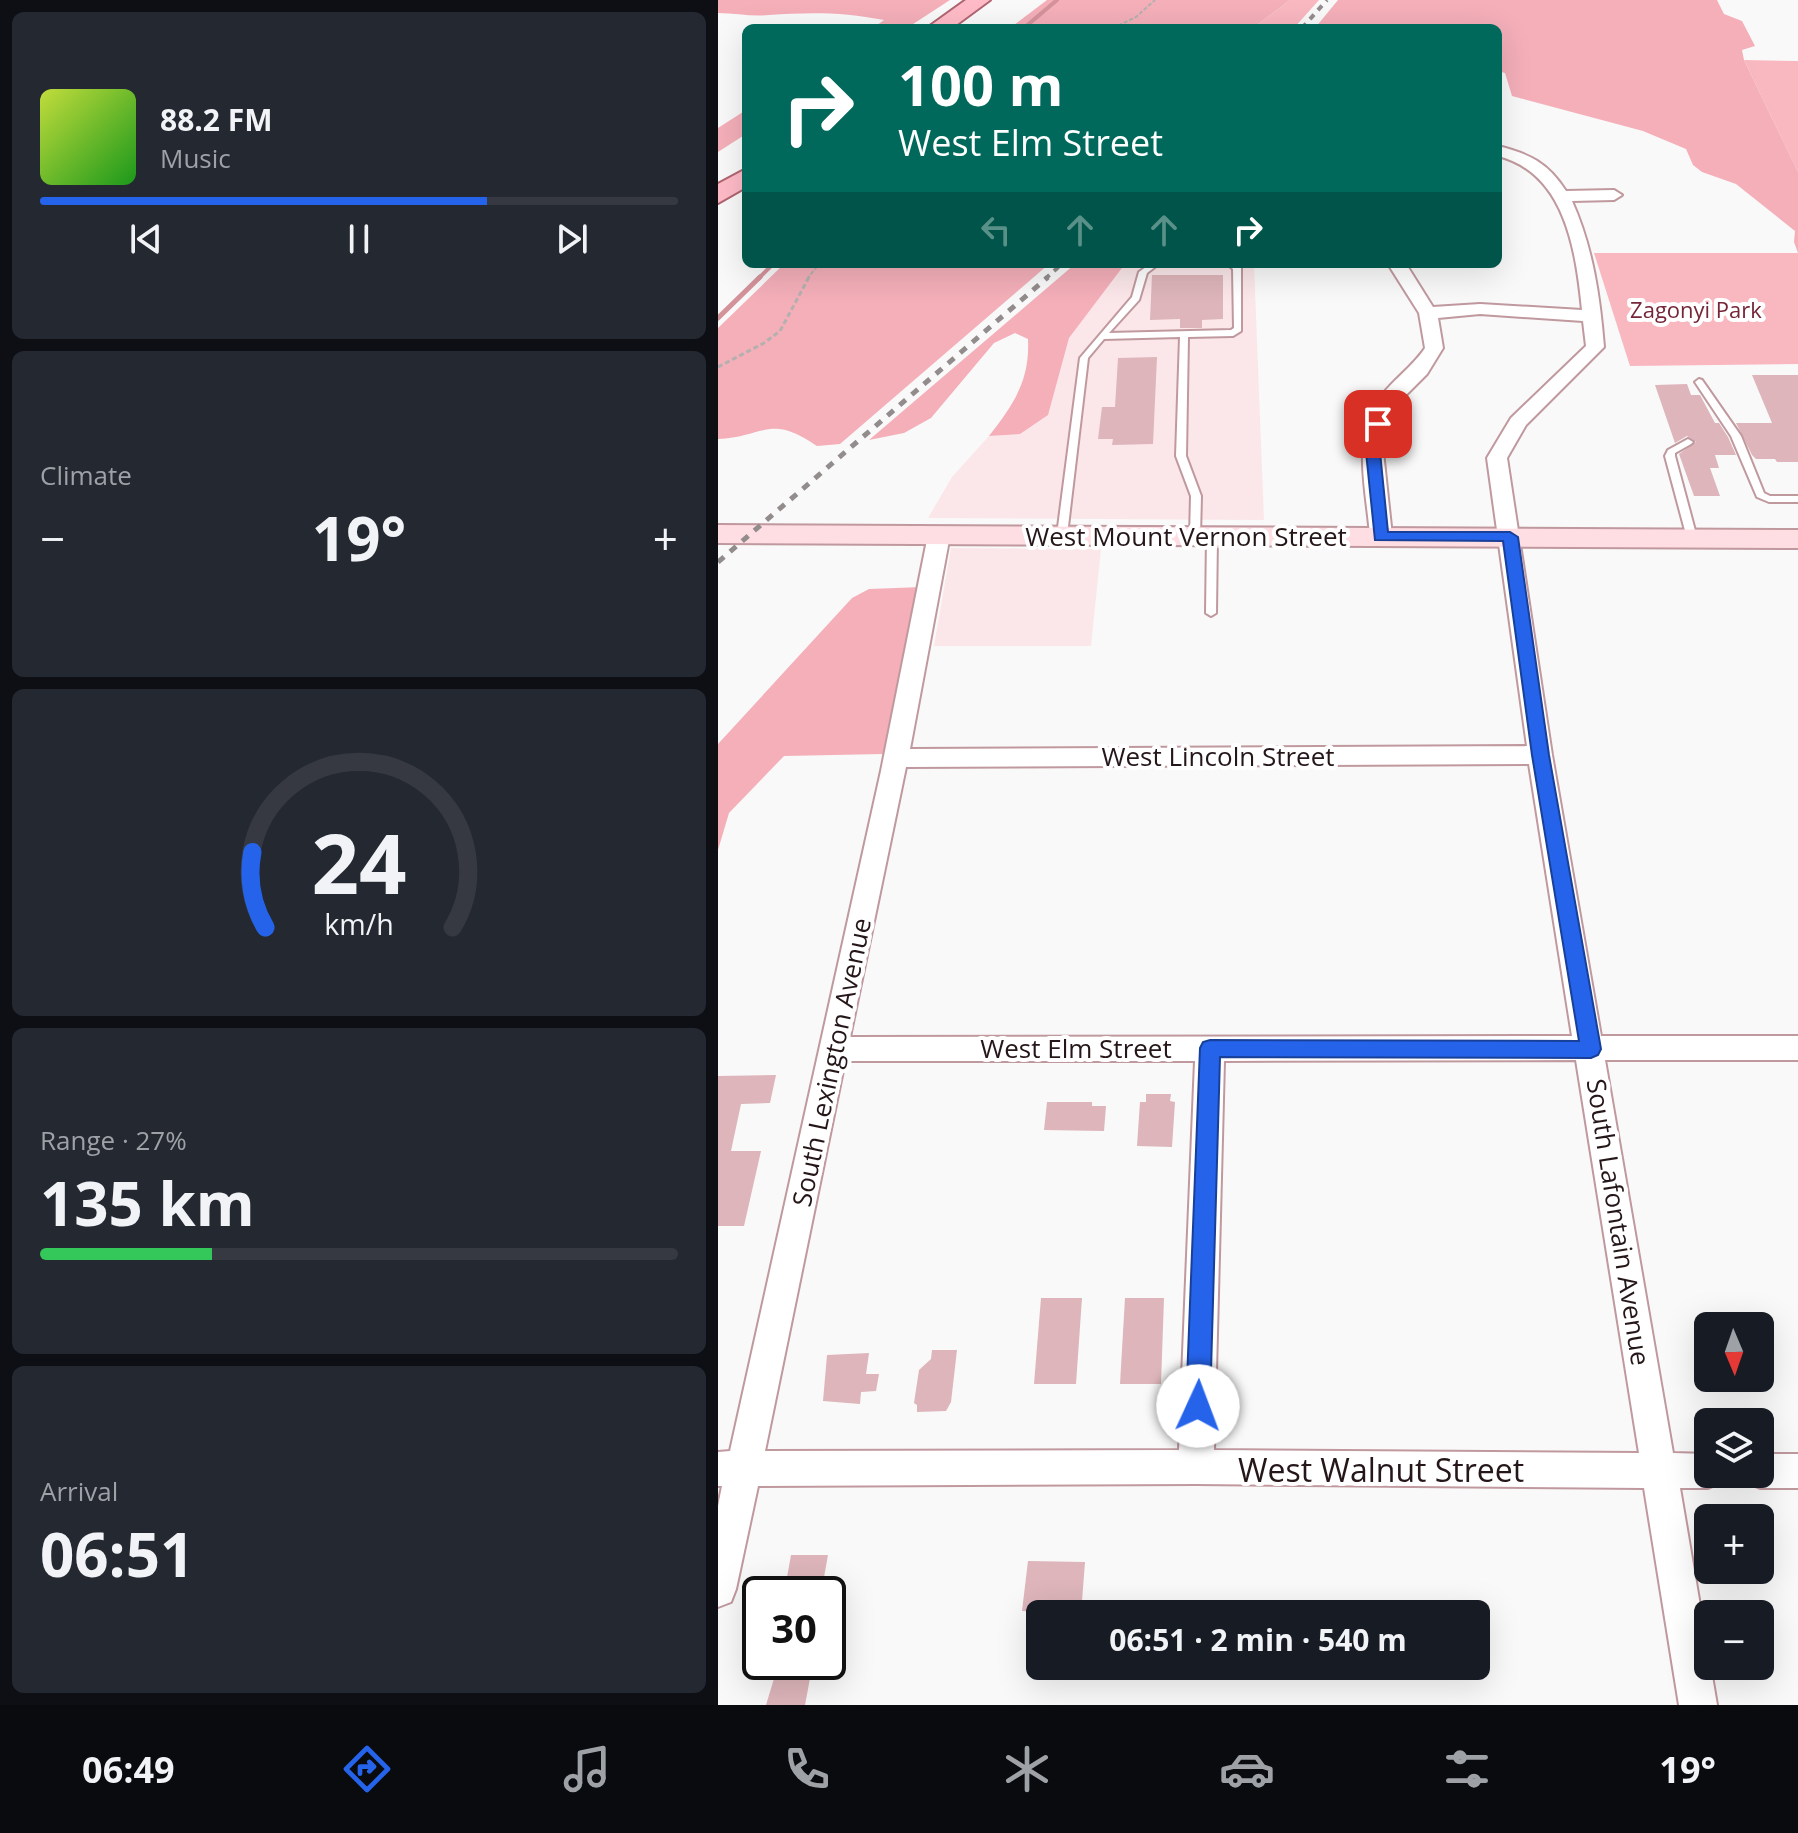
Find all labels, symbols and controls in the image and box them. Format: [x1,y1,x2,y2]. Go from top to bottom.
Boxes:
text: 100 m [898,46,1064,122]
icon: right [766,56,870,160]
text: 88.2 FM [160,99,273,140]
text: West Elm Street [898,118,1163,167]
text: Music [160,140,231,176]
icon: left [974,208,1018,252]
icon: ahead [1058,208,1102,252]
icon: ahead [1142,208,1186,252]
icon: right [1226,208,1270,252]
icon: previous [124,217,168,261]
icon: pause [337,217,381,261]
icon: next [550,217,594,261]
park label: Zagonyi Park [1630,294,1762,324]
pin [1344,390,1412,458]
icon: arrive [1356,402,1400,446]
text: Climate [40,457,132,493]
text: 19° [312,497,406,579]
text: − [40,508,65,568]
text: + [653,508,678,568]
street label: West Mount Vernon Street [1025,518,1347,554]
street label: West Lincoln Street [1101,738,1335,774]
text: 24 [311,805,407,918]
text: km/h [324,905,394,944]
street label: South Lexington Avenue [783,914,879,1210]
street label: West Elm Street [980,1030,1172,1066]
street label: South Lafontain Avenue [1579,1076,1659,1368]
text: Range · 27% [40,1122,187,1158]
text: 135 km [40,1162,255,1244]
north arrow [1694,1312,1774,1392]
map controls [1694,1312,1774,1680]
position arrow [1156,1364,1240,1448]
button: layers [1694,1408,1774,1488]
street label: West Walnut Street [1238,1448,1524,1491]
text: Arrival [40,1473,118,1509]
button: + [1694,1504,1774,1584]
text: 06:51 [40,1513,194,1595]
speed limit sign: 30 [742,1576,846,1680]
button: − [1694,1600,1774,1680]
text: 06:51 · 2 min · 540 m [1109,1619,1407,1660]
icon: directions [339,1741,395,1797]
icon: music [559,1741,615,1797]
icon: phone [779,1741,835,1797]
icon: climate [999,1741,1055,1797]
icon: car [1219,1741,1275,1797]
icon: filters [1439,1741,1495,1797]
text: 06:49 [82,1745,175,1794]
text: 19° [1659,1745,1716,1794]

